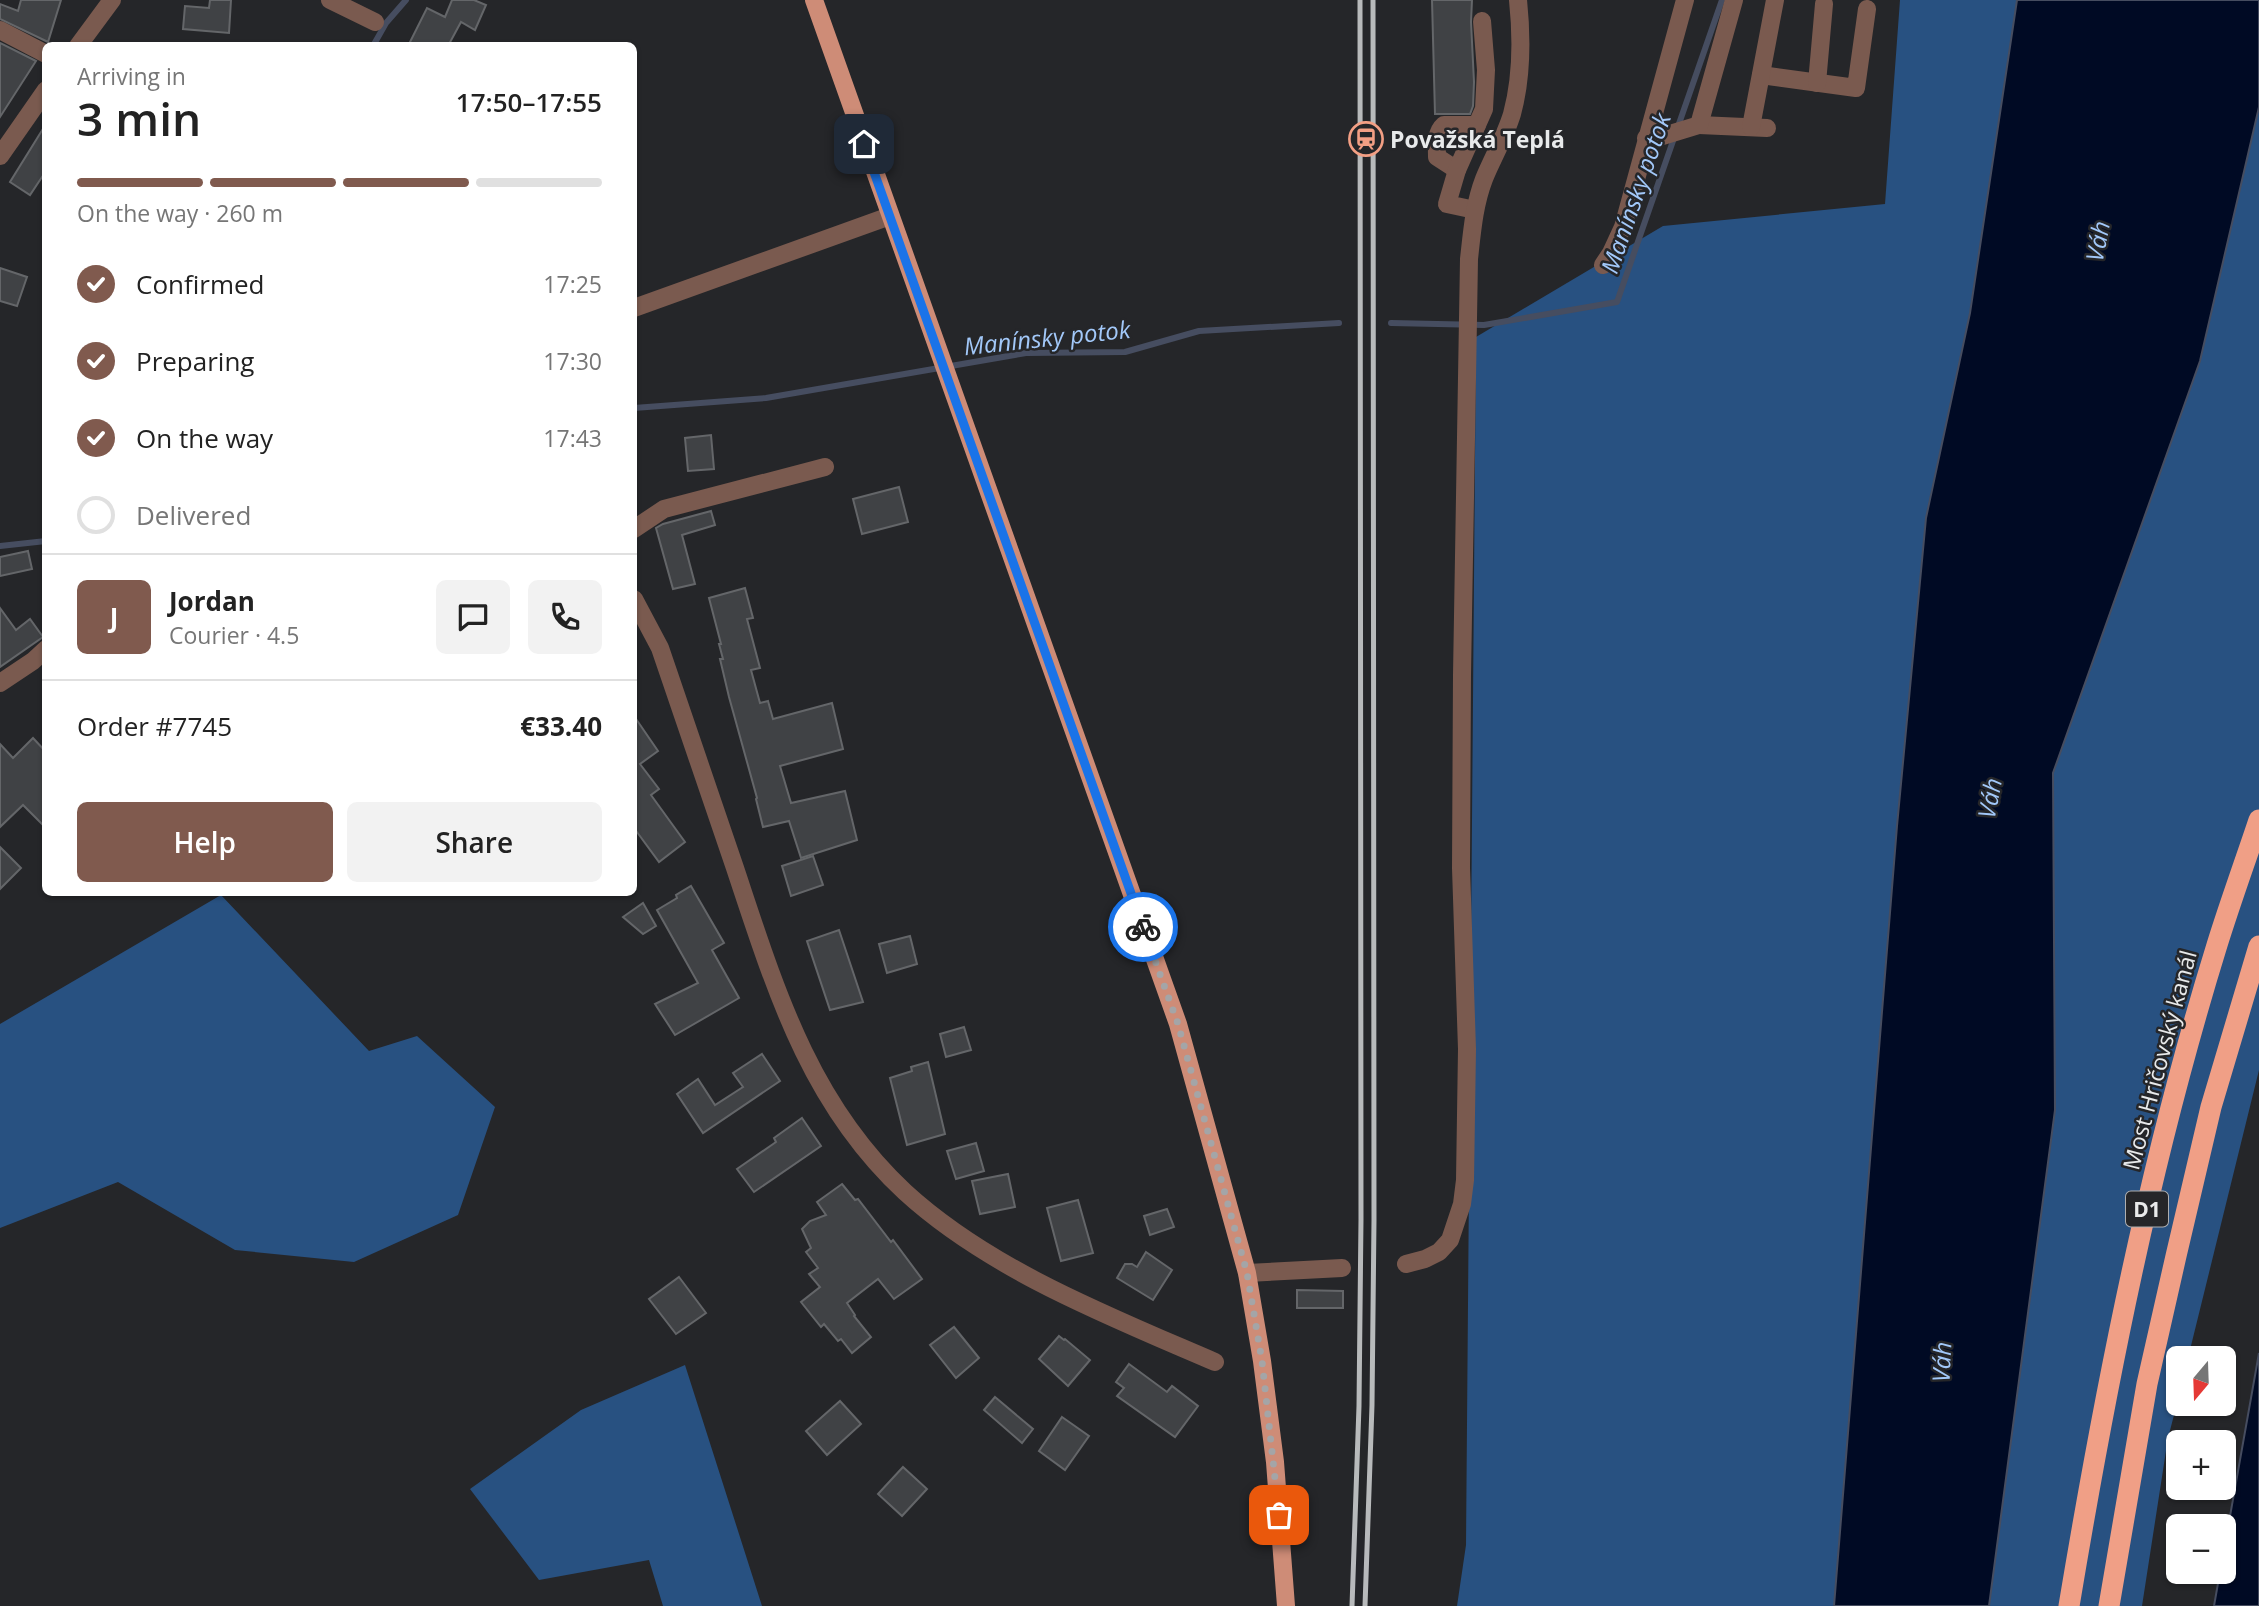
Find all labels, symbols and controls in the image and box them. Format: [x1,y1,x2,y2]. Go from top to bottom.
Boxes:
text: Arriving in [77,60,186,92]
text: 17:50–17:55 [456,84,602,120]
text: 3 min [77,87,201,149]
water label: Manínsky potok [1592,107,1678,277]
pin [834,114,894,174]
station icon: Považská Teplá [1347,120,1385,158]
place label: Považská Teplá [1390,123,1565,155]
icon: home [845,125,883,163]
text: On the way · 260 m [77,197,283,229]
water label: Váh [2077,218,2117,264]
icon: check [77,265,115,303]
text: Confirmed [136,266,264,302]
text: 17:25 [543,268,602,300]
water label: Manínsky potok [962,312,1133,362]
icon: check [77,342,115,380]
text: Preparing [136,343,254,379]
text: 17:30 [543,345,602,377]
icon: check [77,419,115,457]
text: On the way [136,420,273,456]
text: 17:43 [543,422,602,454]
text: Delivered [136,497,251,533]
button: chat [436,580,510,654]
button: phone [528,580,602,654]
text: Jordan [169,583,255,619]
text: J [110,599,118,635]
text: Courier · 4.5 [169,619,299,651]
text: Order #7745 [77,708,232,744]
text: €33.40 [520,708,602,744]
water label: Váh [1969,775,2009,821]
button: Help [77,802,333,882]
button: Share [347,802,602,882]
courier [1108,892,1178,962]
icon: bike [1124,908,1162,946]
street label: Most Hričovský kanál [2114,947,2204,1173]
road number: D1 [2126,1192,2168,1226]
water label: Váh [1923,1341,1959,1383]
north arrow [2166,1346,2236,1416]
map controls [2166,1346,2236,1584]
button: + [2166,1430,2236,1500]
pin [1249,1485,1309,1545]
icon: bag [1260,1496,1298,1534]
button: − [2166,1514,2236,1584]

